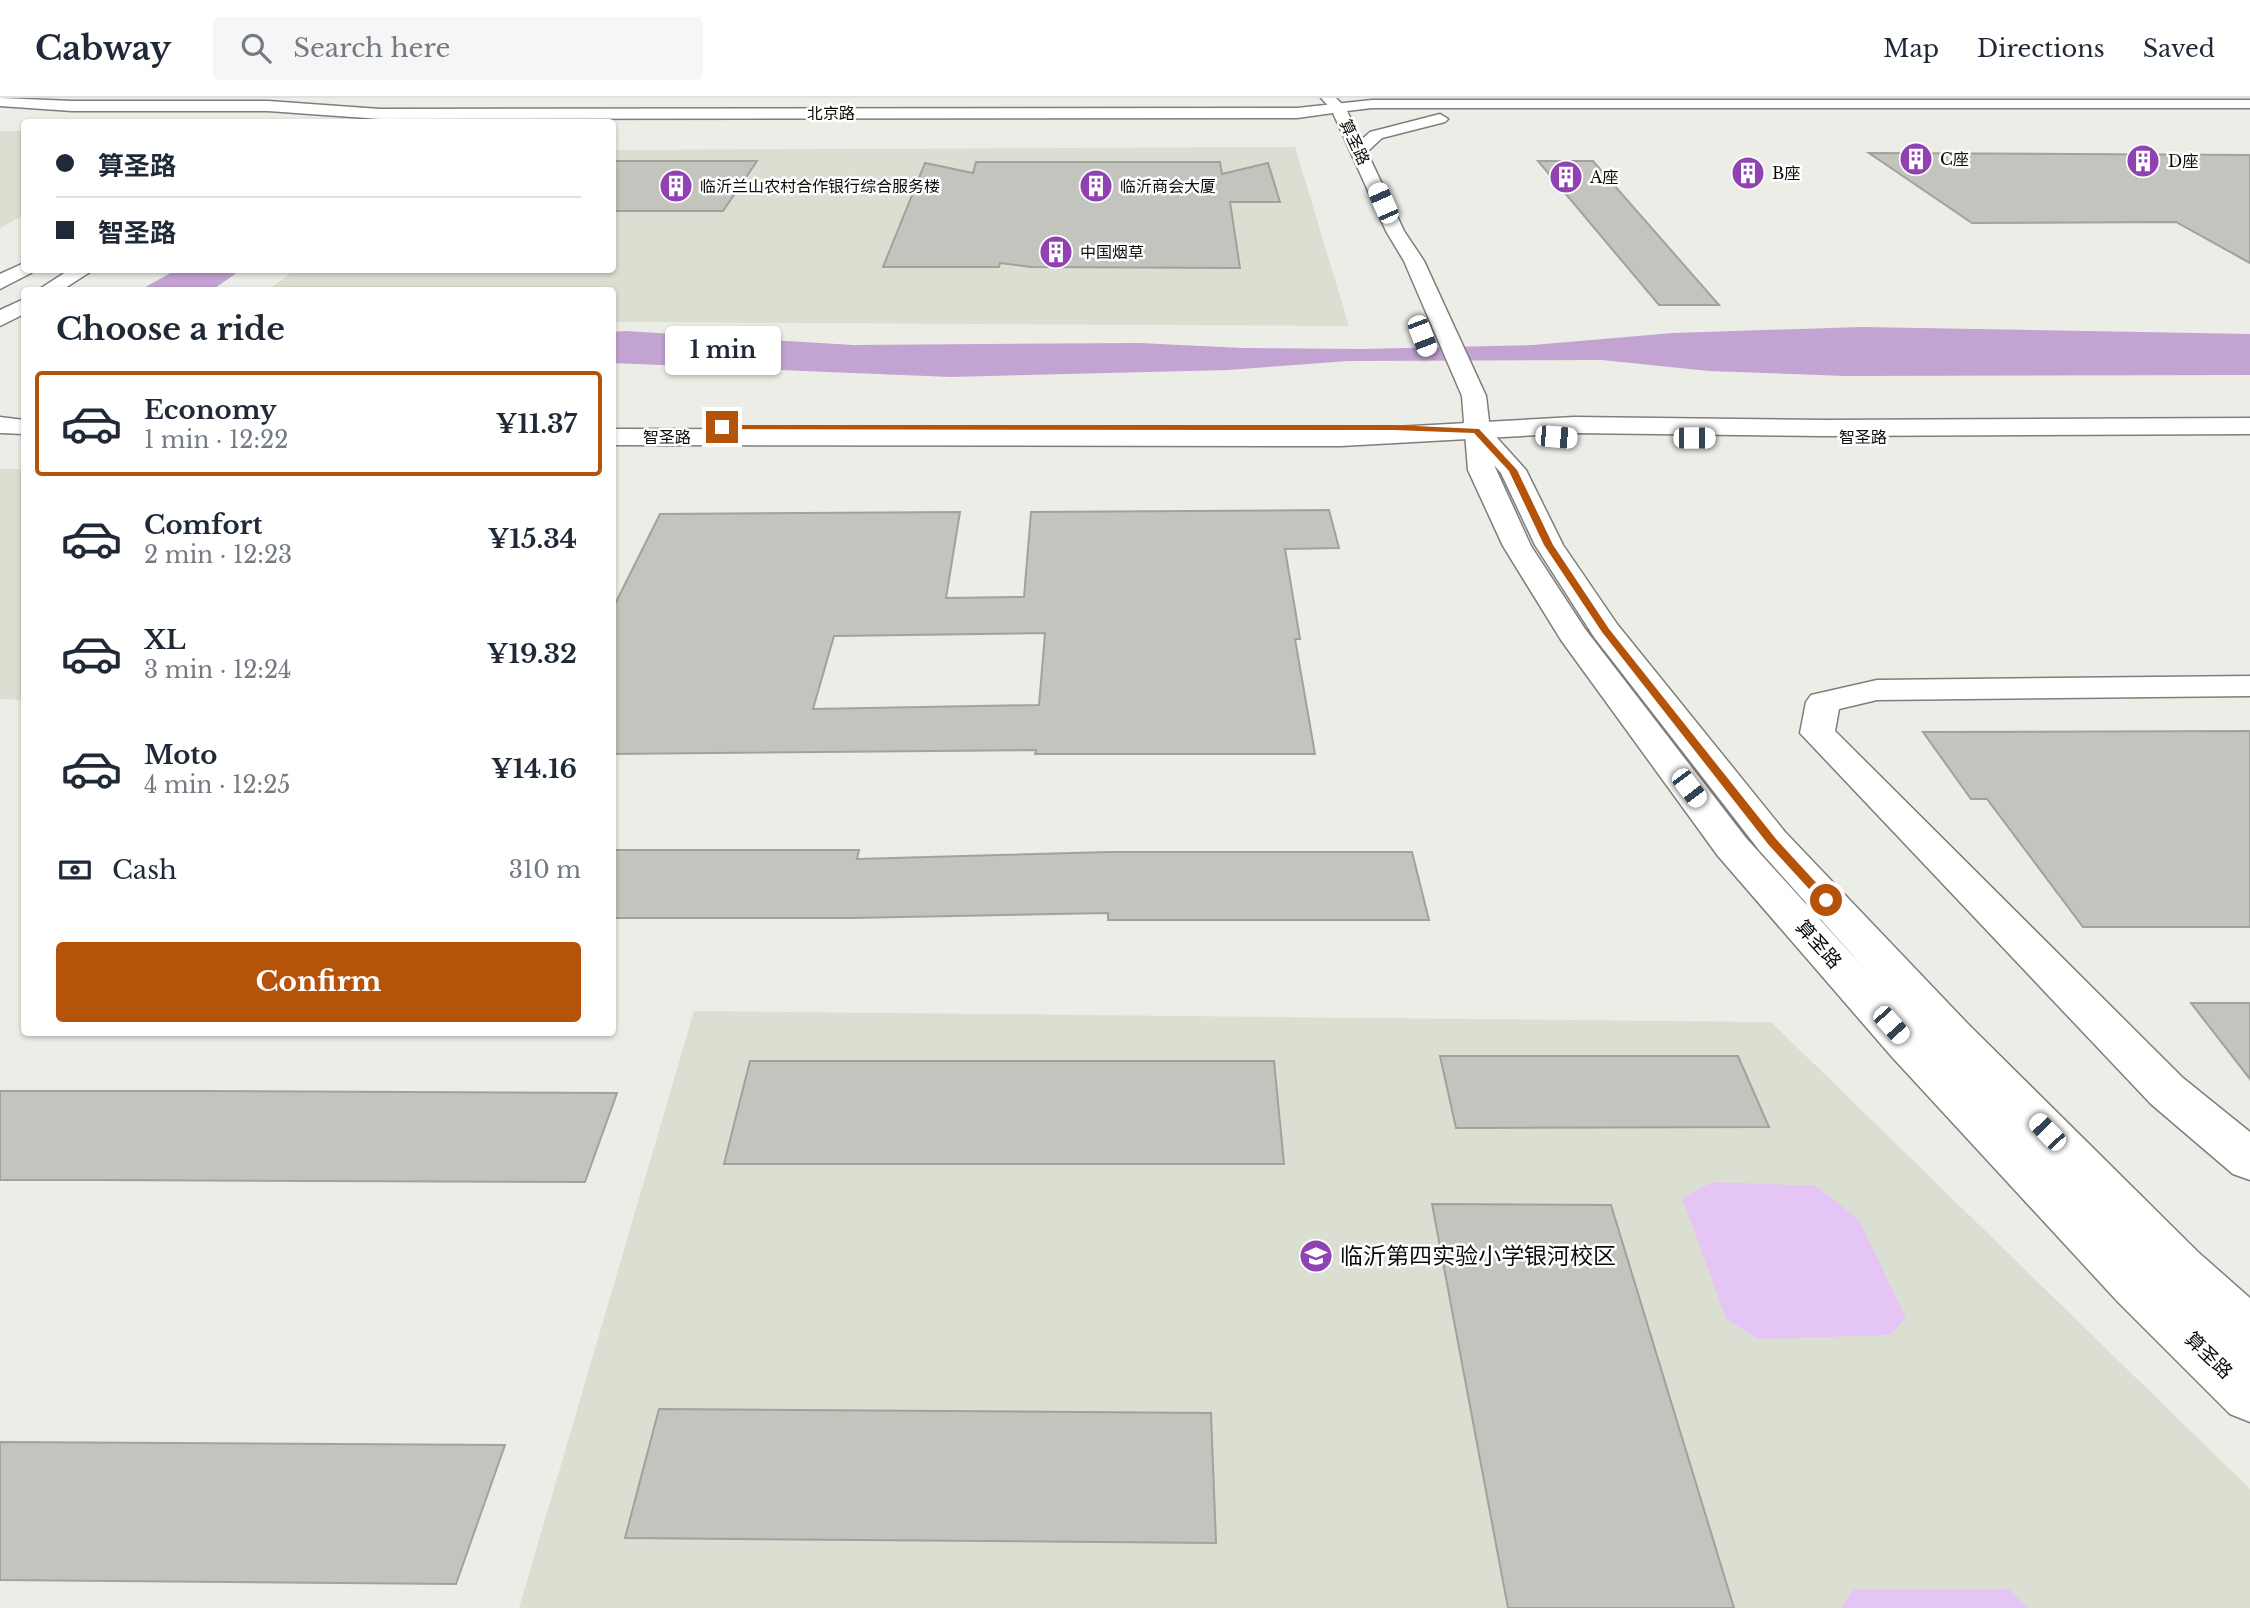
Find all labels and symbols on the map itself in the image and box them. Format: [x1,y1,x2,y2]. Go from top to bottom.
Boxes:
street label: 北京路 [807,103,855,123]
street label: 算圣路 [1336,116,1374,168]
building icon: C座 [1897,140,1935,178]
building icon: D座 [2124,142,2162,180]
place label: C座 [1940,149,1969,169]
place label: D座 [2168,151,2198,171]
building icon: B座 [1729,154,1767,192]
building icon: A座 [1547,158,1585,196]
place label: B座 [1772,163,1800,183]
building icon: 临沂兰山农村合作银行综合服务楼 [657,167,695,205]
building icon: 临沂商会大厦 [1077,167,1115,205]
place label: A座 [1589,167,1618,187]
place label: 临沂兰山农村合作银行综合服务楼 [700,176,940,196]
place label: 临沂商会大厦 [1120,176,1216,196]
car [1365,180,1402,226]
building icon: 中国烟草 [1037,233,1075,271]
place label: 中国烟草 [1080,242,1144,262]
car [1405,313,1440,359]
callout: 1 min [664,326,780,374]
route end [706,411,738,443]
car [1535,425,1578,449]
street label: 智圣路 [643,427,691,447]
street label: 智圣路 [1839,427,1887,447]
car [1674,428,1716,449]
car [1668,765,1711,811]
route start [1810,884,1842,916]
street label: 算圣路 [1791,915,1846,973]
car [1870,1002,1913,1048]
car [2025,1110,2070,1154]
school or university icon: 临沂第四实验小学银河校区 [1297,1237,1335,1275]
place label: 临沂第四实验小学银河校区 [1340,1242,1616,1270]
street label: 算圣路 [2180,1327,2237,1383]

